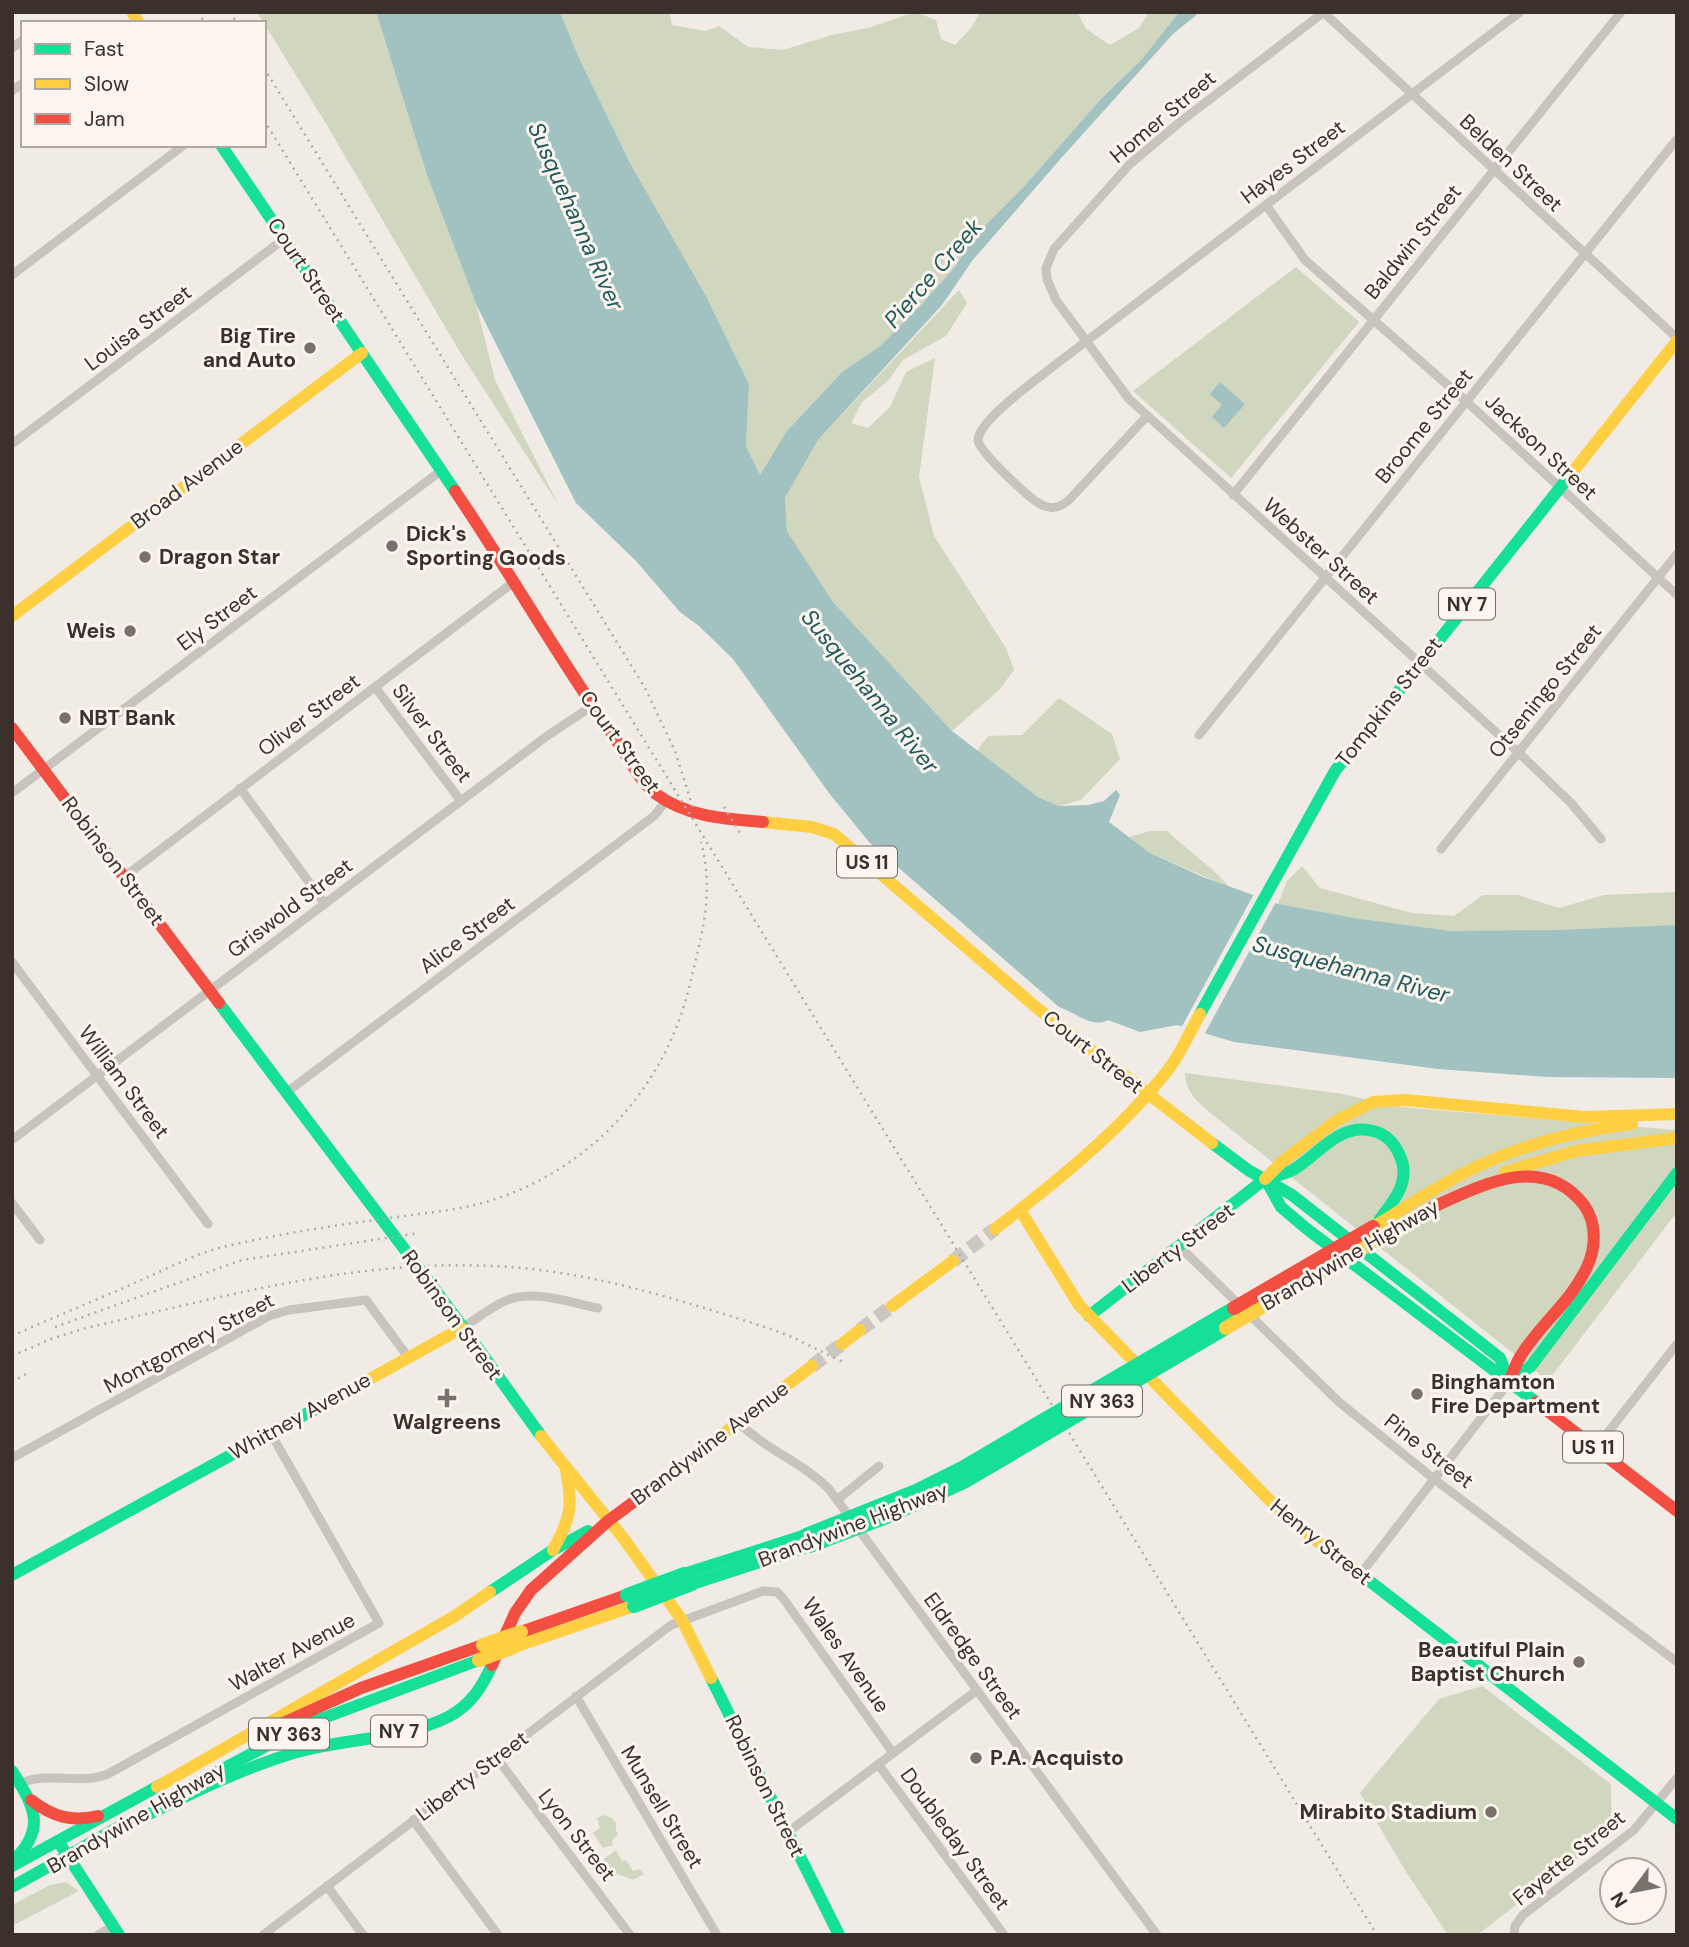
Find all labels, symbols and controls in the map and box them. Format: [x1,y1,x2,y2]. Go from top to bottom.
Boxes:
legend [21,21,266,147]
text: Fast [84,35,124,63]
street label: Homer Street [1104,64,1222,170]
text: Slow [84,70,129,98]
text: Jam [84,105,125,133]
street label: Belden Street [1453,108,1569,218]
street label: Hayes Street [1235,114,1351,210]
water label: Susquehanna River [521,117,632,316]
street label: Baldwin Street [1358,179,1468,305]
street label: Court Street [261,212,351,328]
water label: Pierce Creek [877,212,989,334]
street label: Louisa Street [79,279,197,377]
place label: Big Tire and Auto [203,322,296,374]
marker: Big Tire and Auto [302,340,318,356]
street label: Broome Street [1369,363,1479,489]
street label: Jackson Street [1479,388,1603,506]
street label: Broad Avenue [125,432,249,536]
street label: Webster Street [1257,491,1385,611]
place label: Dick's Sporting Goods [406,520,566,572]
marker: Dick's Sporting Goods [384,538,400,554]
place label: Dragon Star [159,543,281,571]
marker: Dragon Star [137,549,153,565]
street label: Ely Street [171,579,263,657]
road number: NY 7 [1439,589,1495,620]
water label: Susquehanna River [795,603,946,780]
place label: Weis [66,617,116,645]
street label: Otseningo Street [1482,618,1608,764]
marker: Weis [122,623,138,639]
street label: Tompkins Street [1329,631,1449,773]
street label: Oliver Street [252,667,366,763]
street label: Silver Street [386,678,478,788]
street label: Court Street [573,685,667,799]
place label: NBT Bank [79,704,176,732]
marker: NBT Bank [57,710,73,726]
street label: Robinson Street [55,791,171,931]
road number: US 11 [837,846,897,877]
street label: Griswold Street [222,852,358,964]
street label: Alice Street [414,890,520,980]
water label: Susquehanna River [1249,928,1454,1010]
street label: Court Street [1037,1004,1149,1100]
street label: William Street [72,1020,176,1144]
street label: Brandywine Highway [1256,1192,1444,1317]
street label: Liberty Street [1116,1197,1240,1299]
street label: Robinson Street [395,1244,509,1386]
street label: Montgomery Street [99,1286,279,1400]
street label: Whitney Avenue [224,1365,376,1467]
place label: Binghamton Fire Department [1431,1368,1600,1420]
street label: Brandywine Avenue [625,1374,795,1512]
road number: NY 363 [1062,1386,1142,1416]
marker: Binghamton Fire Department [1409,1386,1425,1402]
marker: Walgreens [439,1390,455,1406]
street label: Pine Street [1378,1407,1480,1495]
place label: Walgreens [393,1408,501,1436]
road number: US 11 [1563,1432,1623,1462]
street label: Brandywine Highway [754,1476,952,1574]
street label: Henry Street [1264,1492,1378,1592]
street label: Eldredge Street [917,1587,1029,1725]
street label: Wales Avenue [796,1592,896,1718]
street label: Walter Avenue [224,1606,360,1698]
place label: Beautiful Plain Baptist Church [1411,1636,1565,1688]
marker: Beautiful Plain Baptist Church [1571,1654,1587,1670]
street label: Robinson Street [719,1710,811,1862]
road number: NY 7 [371,1716,427,1746]
road number: NY 363 [249,1718,329,1750]
street label: Liberty Street [410,1725,534,1827]
street label: Munsell Street [614,1740,710,1874]
place label: P.A. Acquisto [990,1744,1124,1772]
marker: P.A. Acquisto [968,1750,984,1766]
street label: Brandywine Highway [42,1755,230,1880]
street label: Doubleday Street [894,1762,1016,1916]
street label: Lyon Street [532,1783,622,1887]
place label: Mirabito Stadium [1299,1798,1477,1826]
marker: Mirabito Stadium [1483,1804,1499,1820]
street label: Fayette Street [1507,1804,1631,1912]
north arrow [1598,1856,1668,1926]
text: N [1605,1887,1633,1912]

